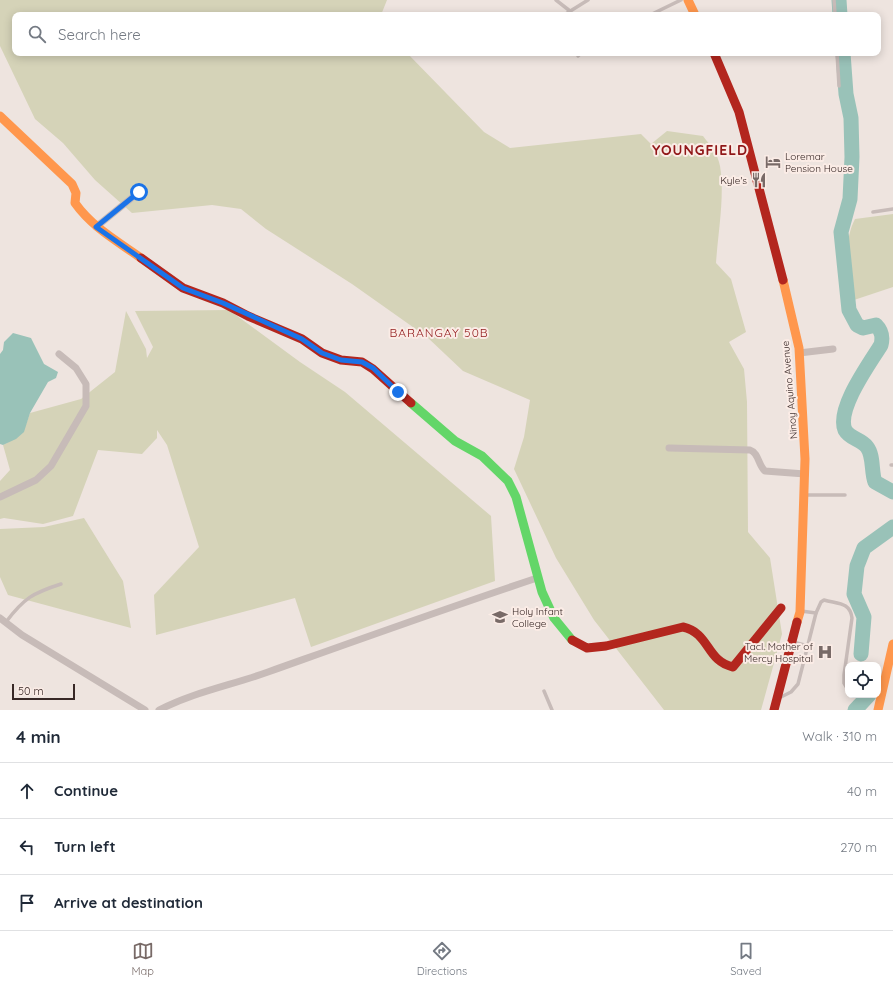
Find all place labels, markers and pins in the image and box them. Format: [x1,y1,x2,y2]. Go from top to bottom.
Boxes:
place label: Loremar Pension House [785,150,853,175]
hotel icon: Loremar Pension House [764,153,782,171]
restaurant icon: Kyle's [750,171,768,189]
place label: Kyle's [720,174,747,187]
place label: Holy Infant College [512,605,564,630]
school or university icon: Holy Infant College [491,608,509,626]
place label: Tacl. Mother of Mercy Hospital [744,640,813,665]
hospital icon: Tacl. Mother of Mercy Hospital [816,643,834,661]

